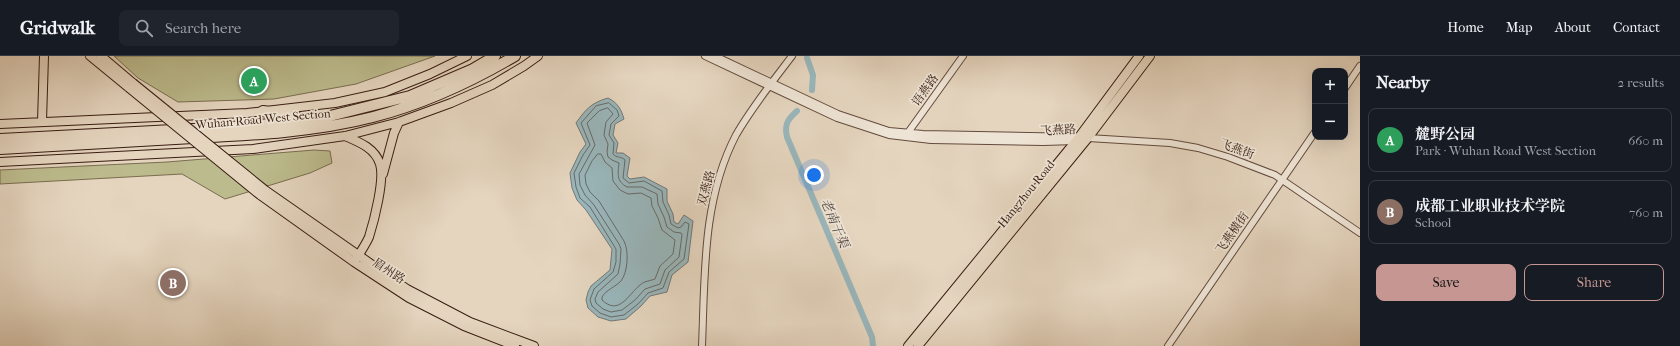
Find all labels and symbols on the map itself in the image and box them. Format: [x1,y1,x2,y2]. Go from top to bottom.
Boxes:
pin: A [241,66,267,96]
street label: 语燕路 [909,71,941,109]
street label: Wuhan Road West Section [194,106,331,132]
street label: 飞燕路 [1040,122,1076,138]
street label: 飞燕街 [1218,136,1257,162]
street label: Hangzhou Road [995,157,1058,230]
your location [804,165,824,185]
street label: 双燕路 [695,169,717,207]
water label: 老南干渠 [818,196,853,252]
street label: 飞燕横街 [1212,209,1252,257]
street label: 眉州路 [370,255,408,287]
pin: B [160,268,186,298]

